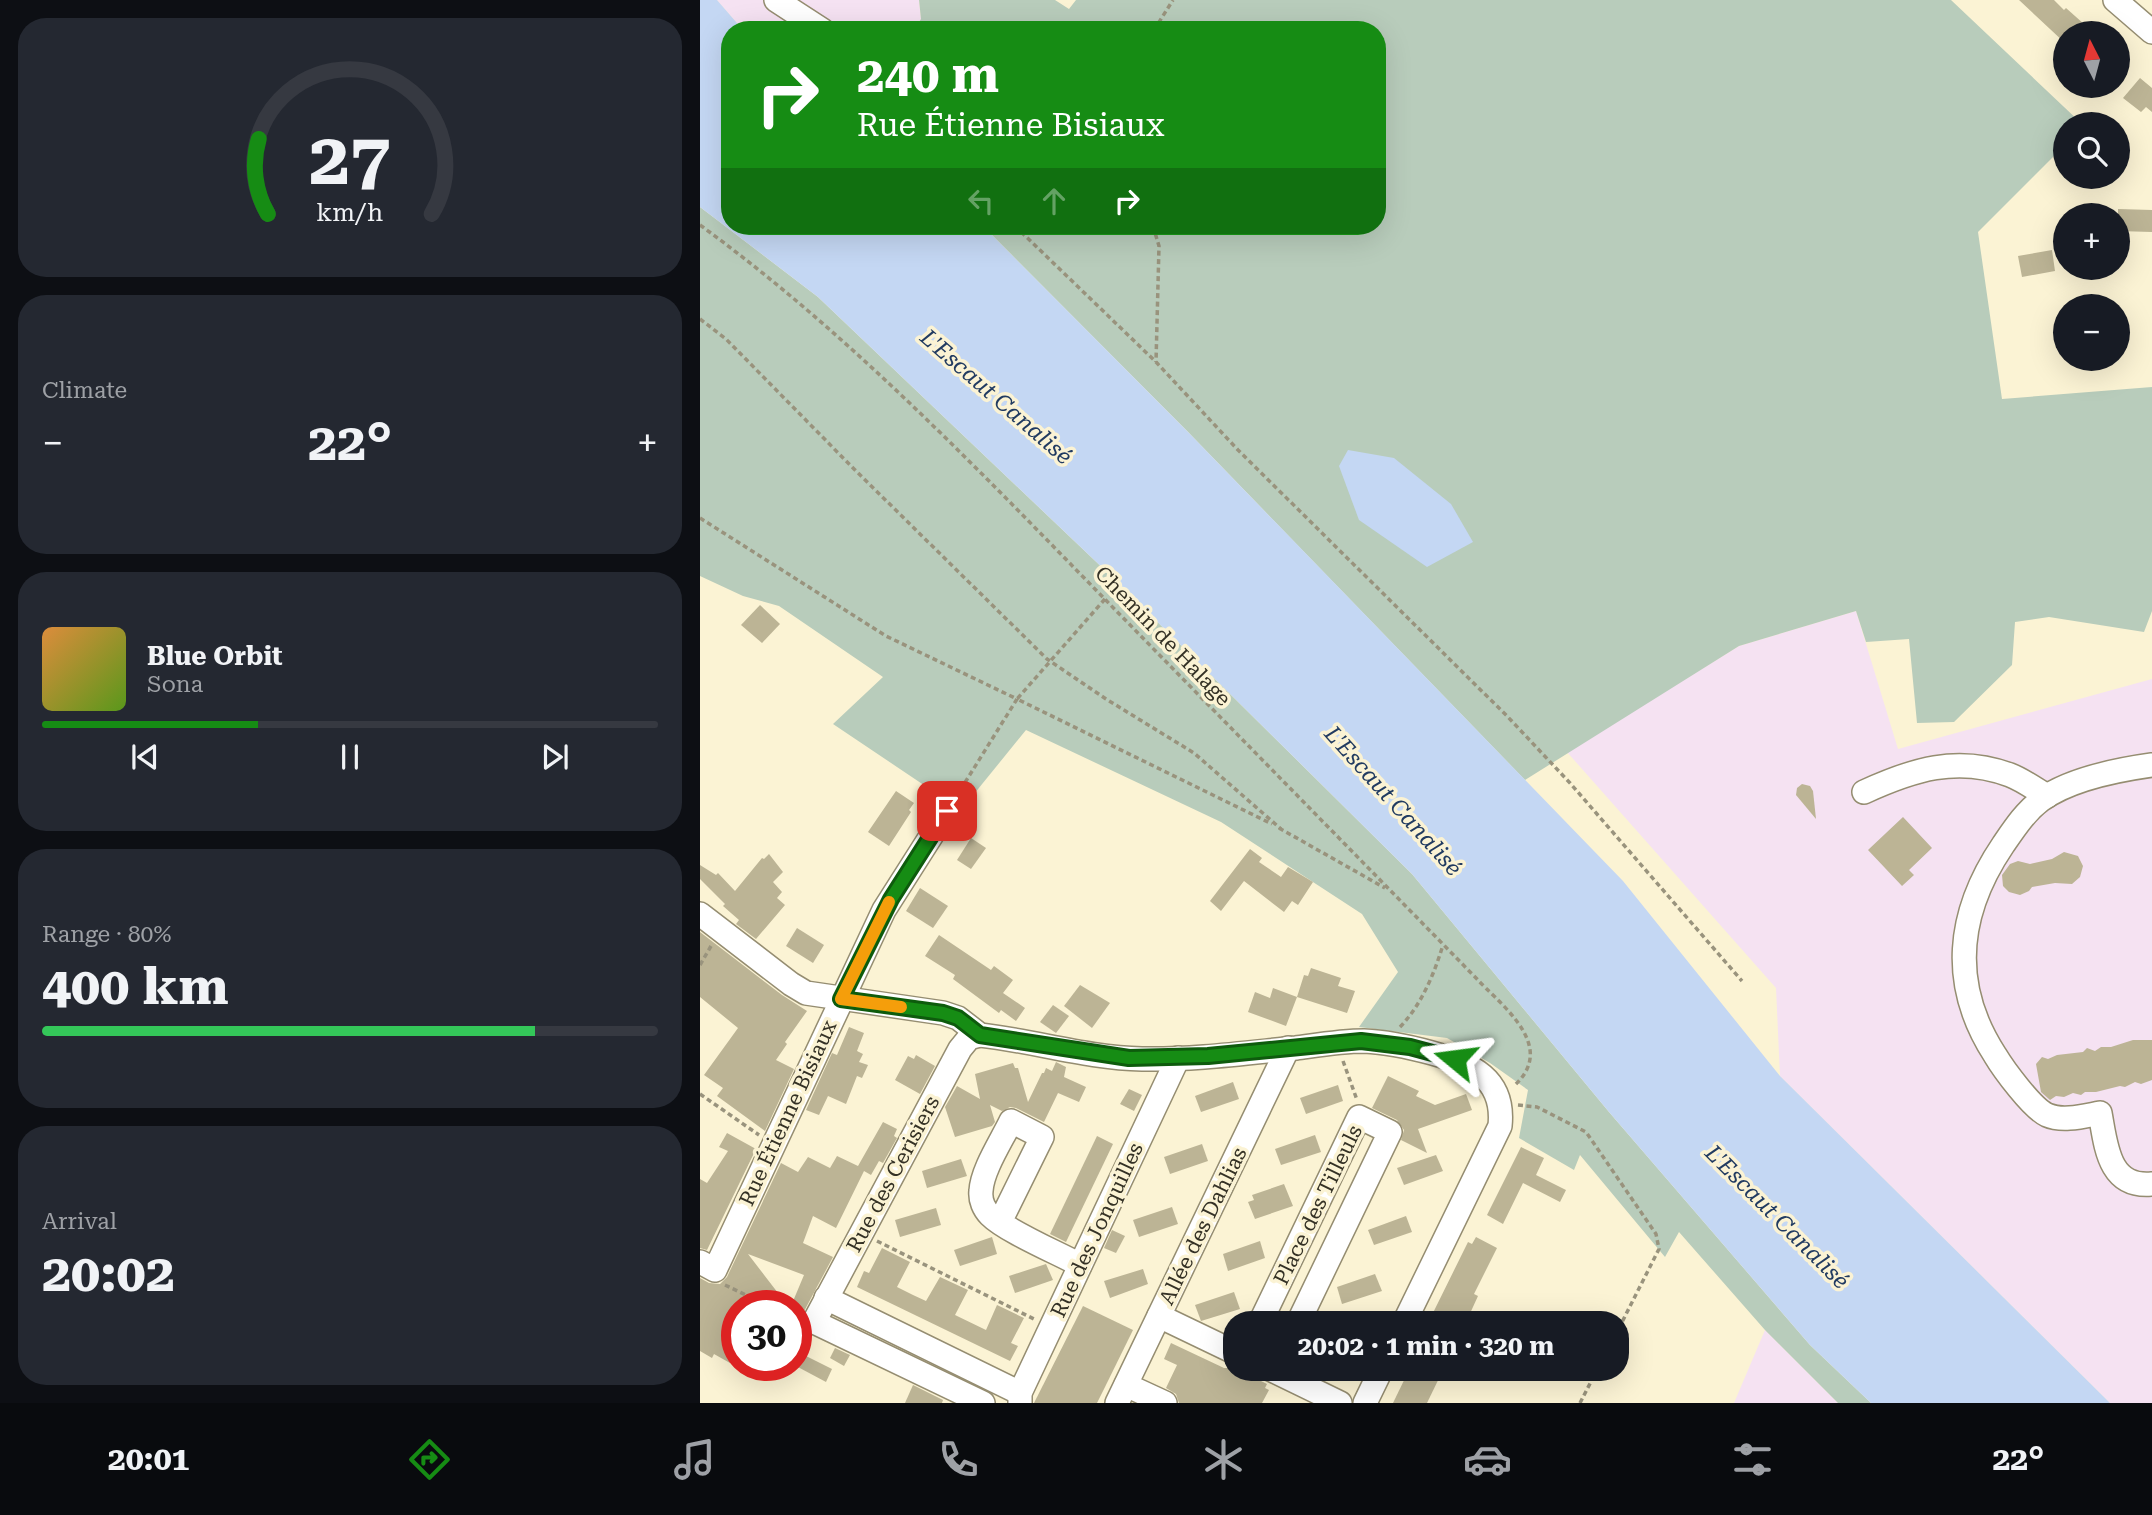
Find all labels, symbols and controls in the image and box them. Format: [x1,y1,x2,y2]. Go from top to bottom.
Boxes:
north arrow [2053,21,2130,98]
map controls [2053,21,2130,371]
text: 240 m [857,47,999,104]
icon: right [742,49,833,140]
text: Rue Étienne Bisiaux [857,106,1164,144]
button: search [2053,112,2130,189]
text: 27 [309,117,391,202]
icon: left [962,182,1000,220]
icon: ahead [1035,182,1073,220]
icon: right [1108,182,1146,220]
text: km/h [317,197,383,226]
button: + [2053,203,2130,280]
button: − [2053,294,2130,371]
water label: L'Escaut Canalisé [914,323,1077,470]
text: Climate [42,377,127,404]
text: 22° [308,412,392,473]
text: − [42,421,63,465]
text: + [637,421,658,465]
street label: Chemin de Halage [1090,561,1236,711]
text: Blue Orbit [147,641,283,671]
text: Sona [147,671,203,698]
water label: L'Escaut Canalisé [1318,720,1467,881]
icon: previous [126,738,164,776]
icon: pause [331,738,369,776]
icon: next [536,738,574,776]
pin [917,781,977,841]
icon: arrive [928,792,966,830]
text: Range · 80% [42,921,171,948]
text: 400 km [42,956,229,1017]
street label: Rue Étienne Bisiaux [734,1016,842,1210]
position arrow [1418,1022,1492,1096]
street label: Rue des Cerisiers [842,1092,944,1256]
street label: Place des Tilleuls [1269,1121,1367,1289]
street label: Rue des Jonquilles [1046,1139,1148,1321]
water label: L'Escaut Canalisé [1699,1139,1854,1294]
street label: Allée des Dahlias [1154,1143,1252,1309]
text: Arrival [42,1208,117,1235]
text: 20:02 [42,1243,175,1304]
speed limit sign: 30 [721,1290,812,1381]
text: 20:02 · 1 min · 320 m [1298,1331,1554,1361]
icon: directions [405,1435,454,1484]
icon: music [670,1435,719,1484]
icon: phone [934,1435,983,1484]
icon: climate [1199,1435,1248,1484]
icon: car [1463,1435,1512,1484]
icon: filters [1728,1435,1777,1484]
text: 20:01 [108,1440,189,1478]
text: 22° [1992,1440,2044,1478]

